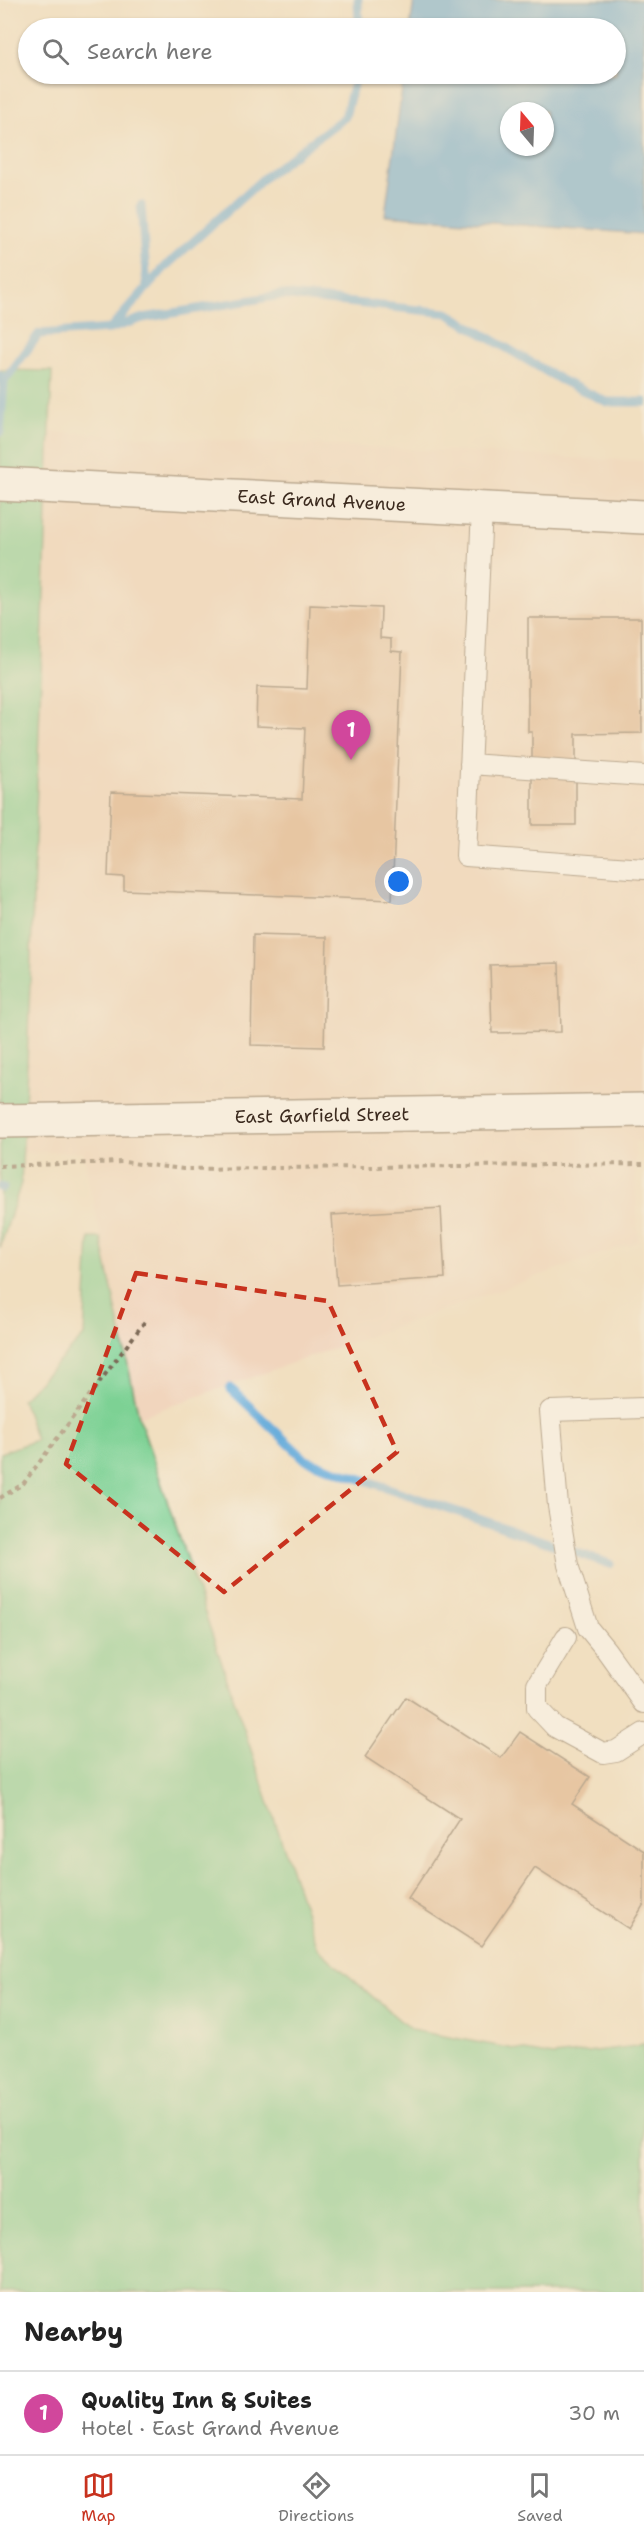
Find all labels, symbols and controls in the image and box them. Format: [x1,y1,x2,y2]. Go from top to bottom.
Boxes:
search box [18,18,626,84]
icon: search [39,35,72,68]
text: Search here [87,37,213,66]
north arrow [500,102,554,156]
street label: East Grand Avenue [237,484,407,517]
pin: 1 [332,710,370,760]
your location [384,867,413,896]
street label: East Garfield Street [234,1102,410,1129]
text: Nearby [24,2314,123,2349]
text: Quality Inn & Suites [81,2386,312,2415]
text: 1 [39,2400,48,2426]
text: 30 m [568,2400,620,2426]
text: Hotel · East Grand Avenue [81,2415,340,2441]
tab: Map [81,2469,116,2526]
tab: Directions [278,2469,355,2526]
tab: Saved [517,2469,563,2526]

